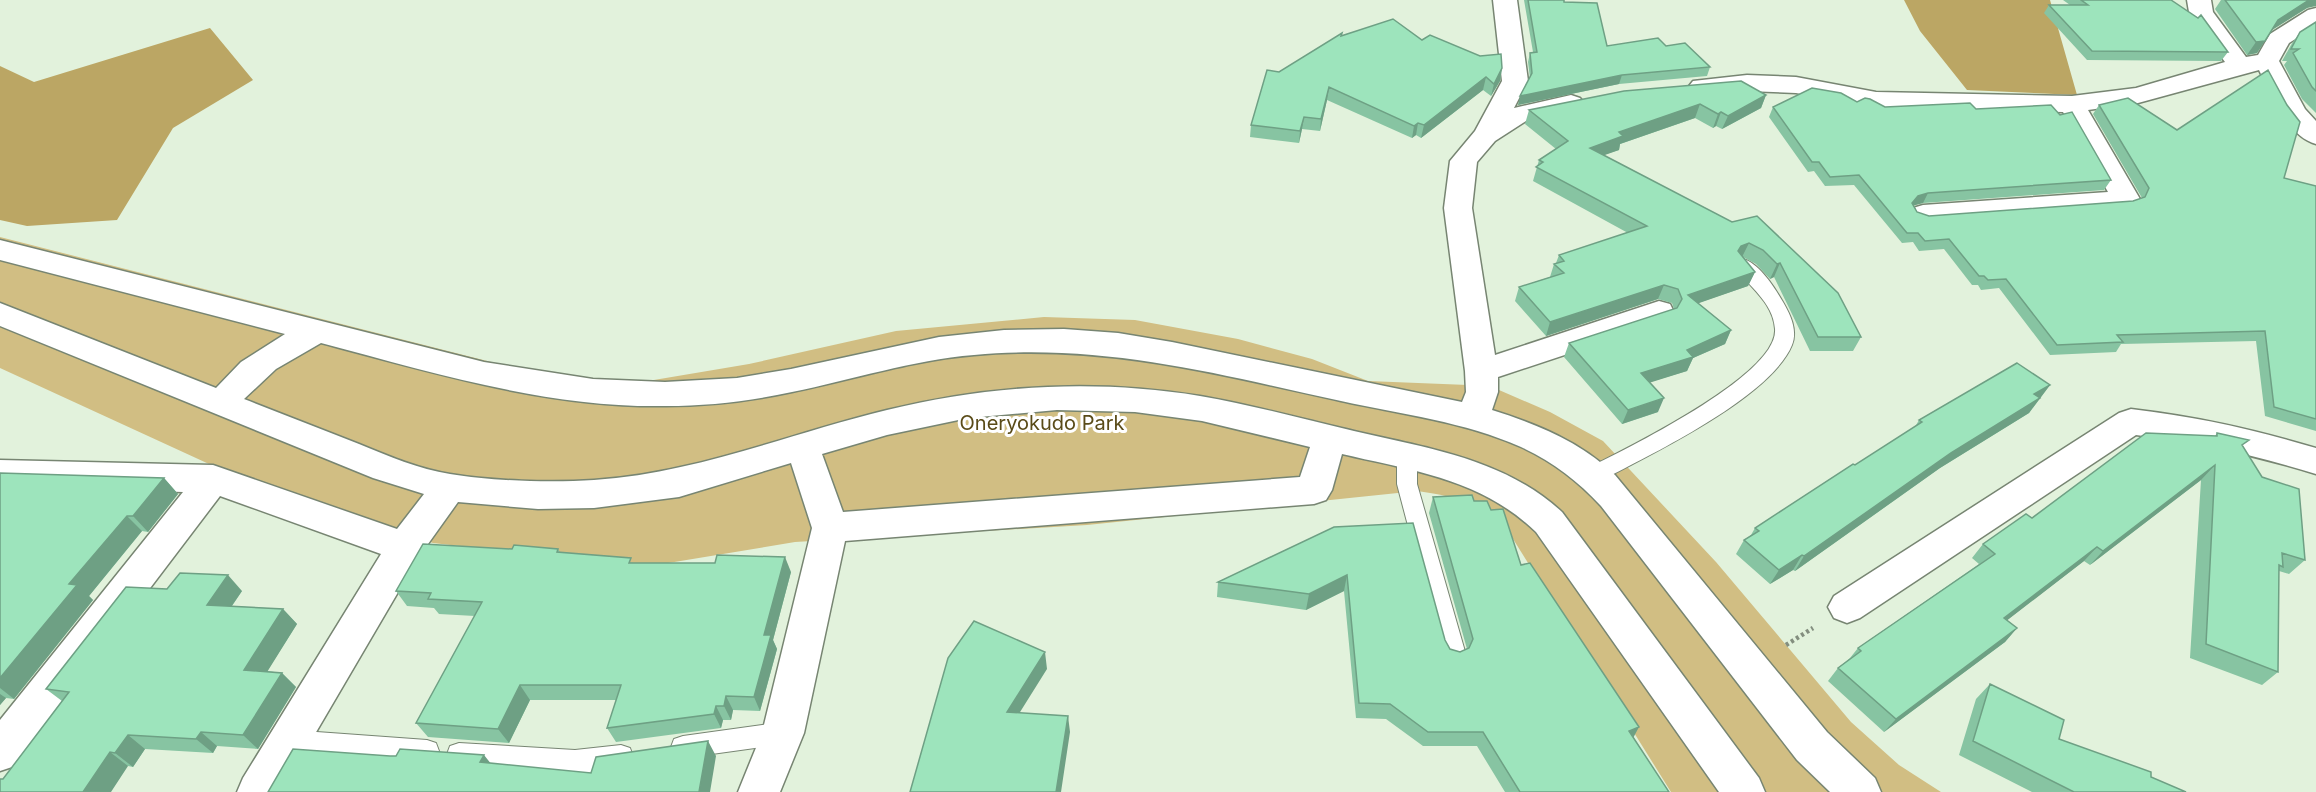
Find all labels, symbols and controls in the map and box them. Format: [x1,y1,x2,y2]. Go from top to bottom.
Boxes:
park label: Oneryokudo Park [960,411,1124,435]

